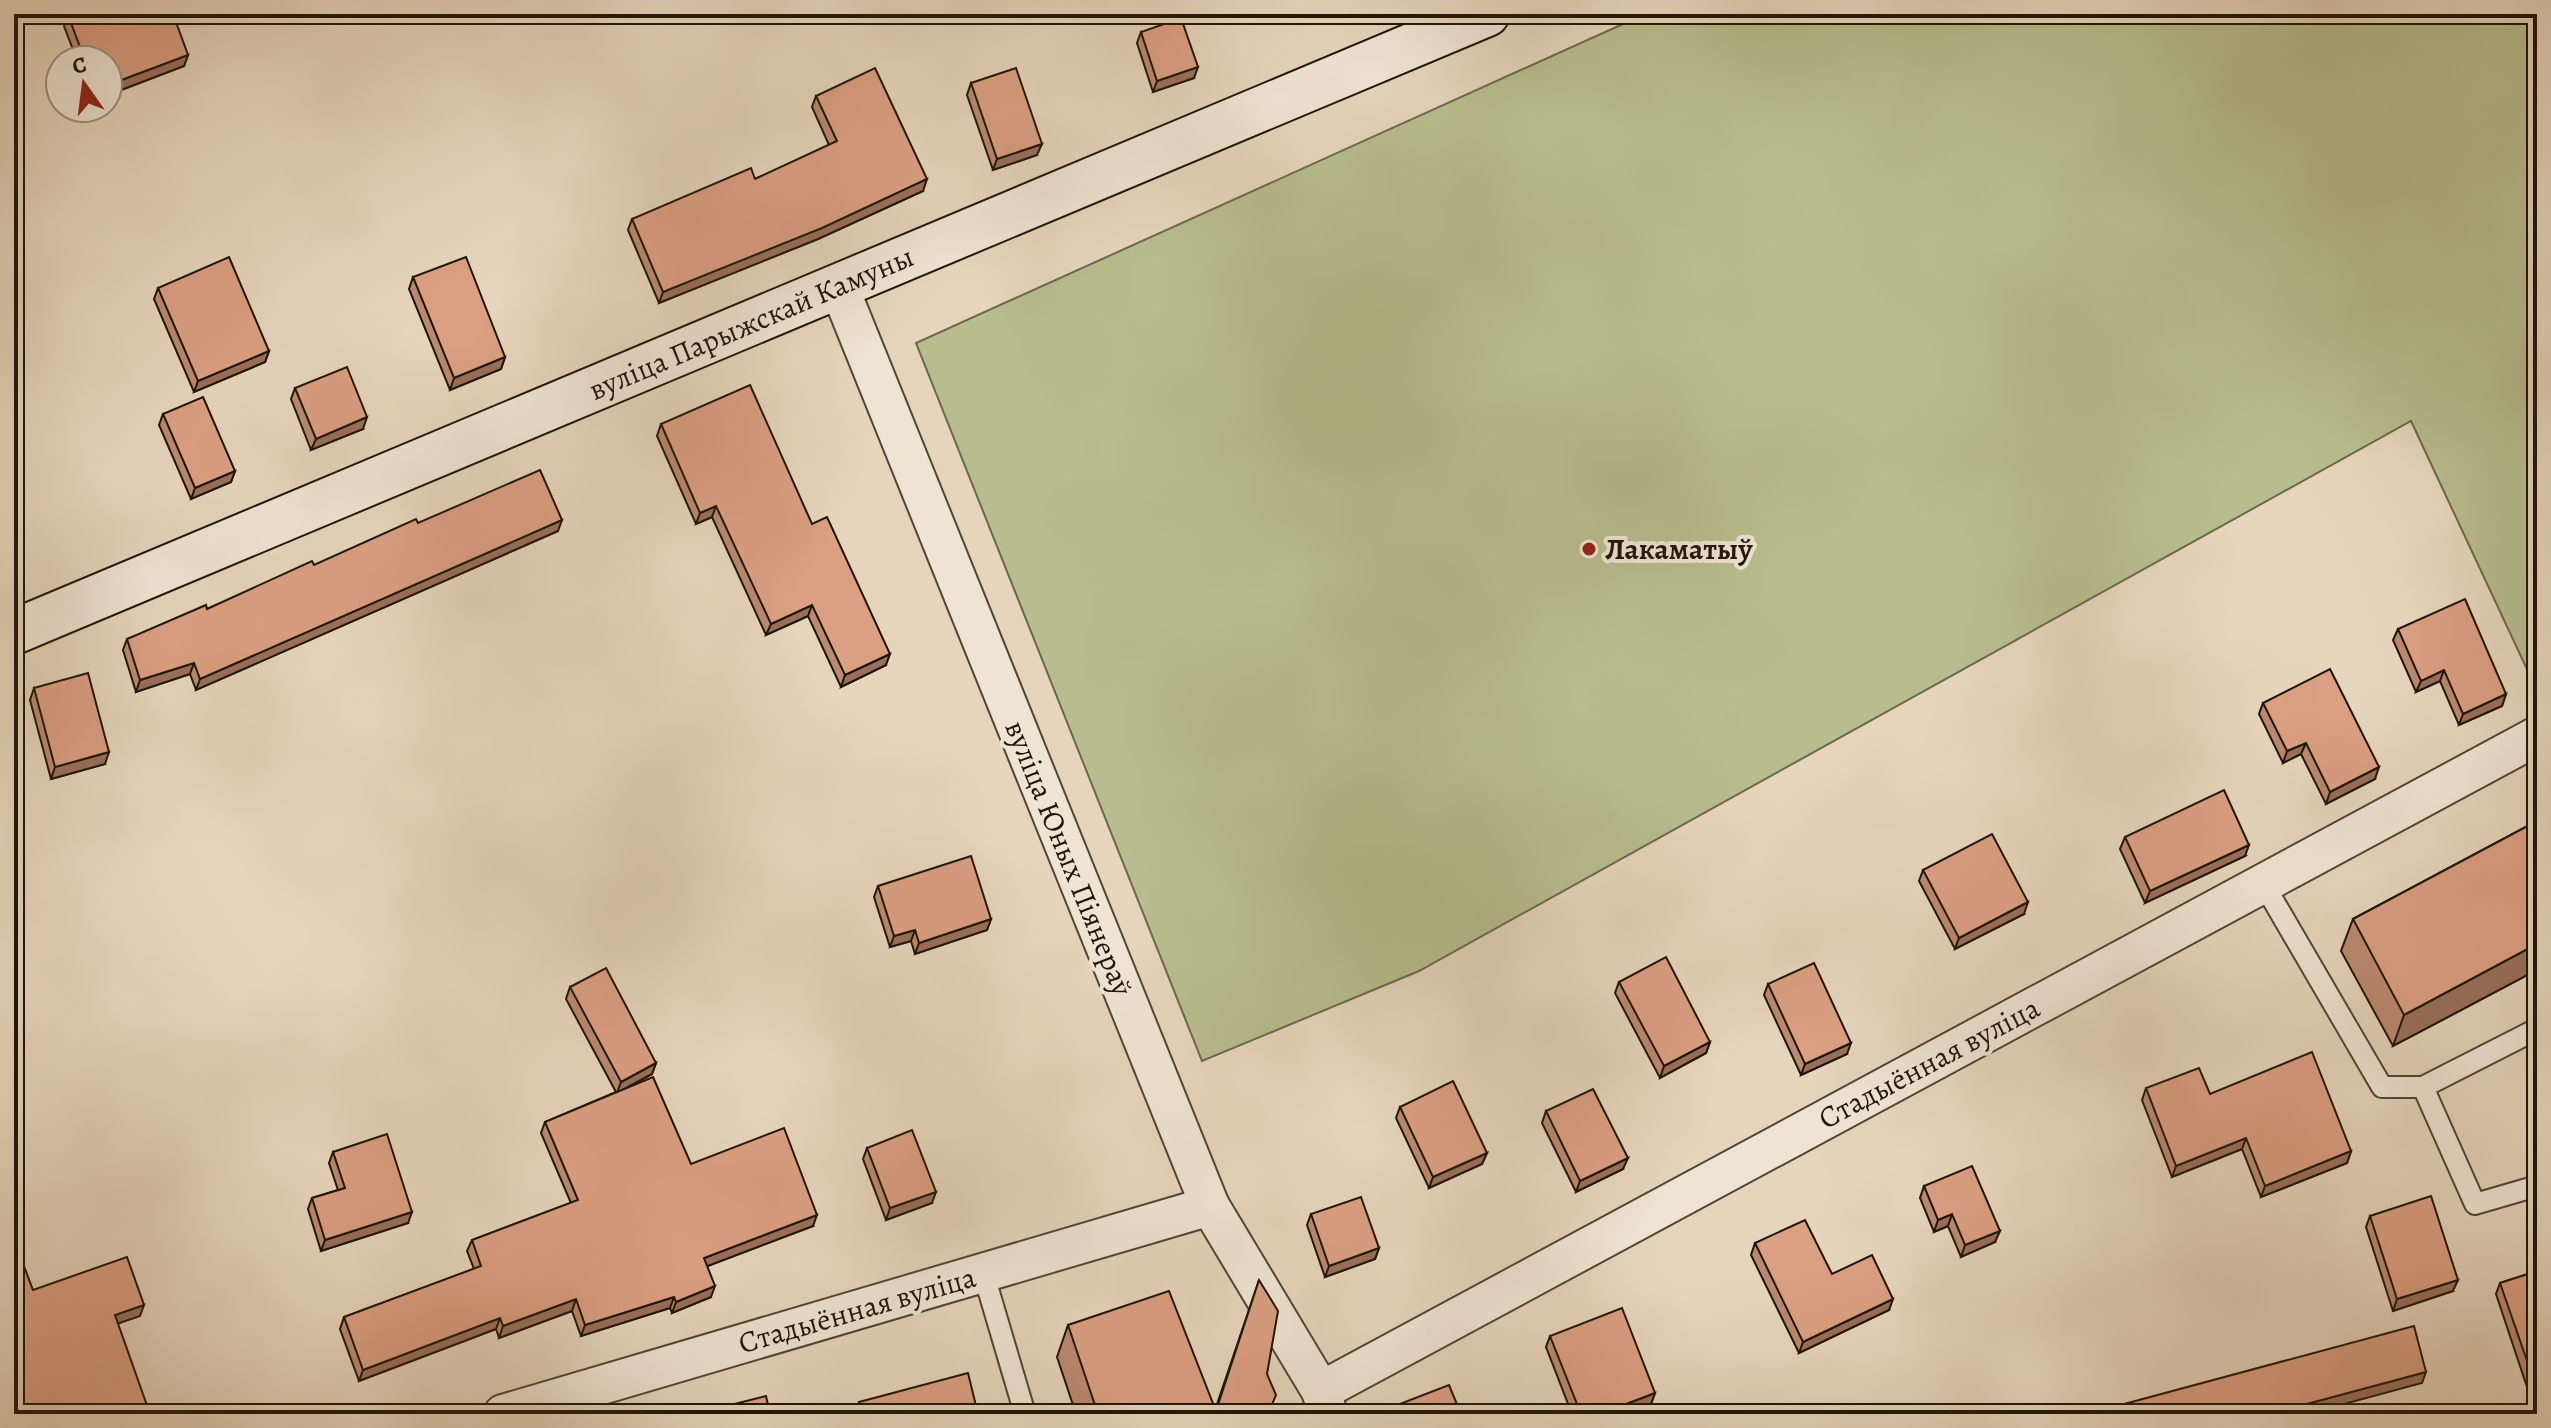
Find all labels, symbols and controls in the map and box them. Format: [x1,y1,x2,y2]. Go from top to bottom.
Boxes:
north arrow [44,44,124,124]
text: С [69,49,90,82]
street label: вуліца Парыжскай Камуны [583,236,919,410]
place label: Лакаматыў [1605,529,1753,569]
marker: Лакаматыў [1580,540,1598,558]
street label: вуліца Юных Піянераў [995,714,1143,1002]
street label: Стадыённая вуліца [1811,988,2047,1138]
street label: Стадыённая вуліца [734,1257,981,1363]

